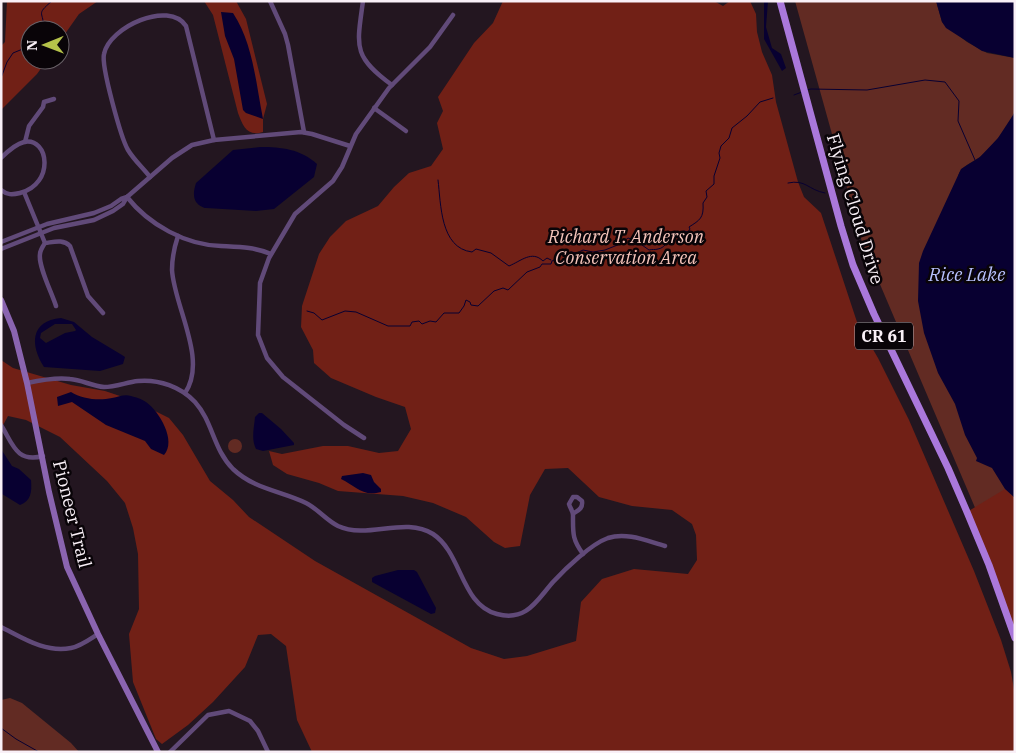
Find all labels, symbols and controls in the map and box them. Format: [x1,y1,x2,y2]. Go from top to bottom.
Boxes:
north arrow [20,20,70,70]
text: N [23,40,41,51]
street label: Flying Cloud Drive [822,131,889,287]
park label: Richard T. Anderson Conservation Area [547,225,705,269]
water label: Rice Lake [927,262,1006,286]
road number: CR 61 [855,322,913,350]
street label: Pioneer Trail [48,458,97,570]

